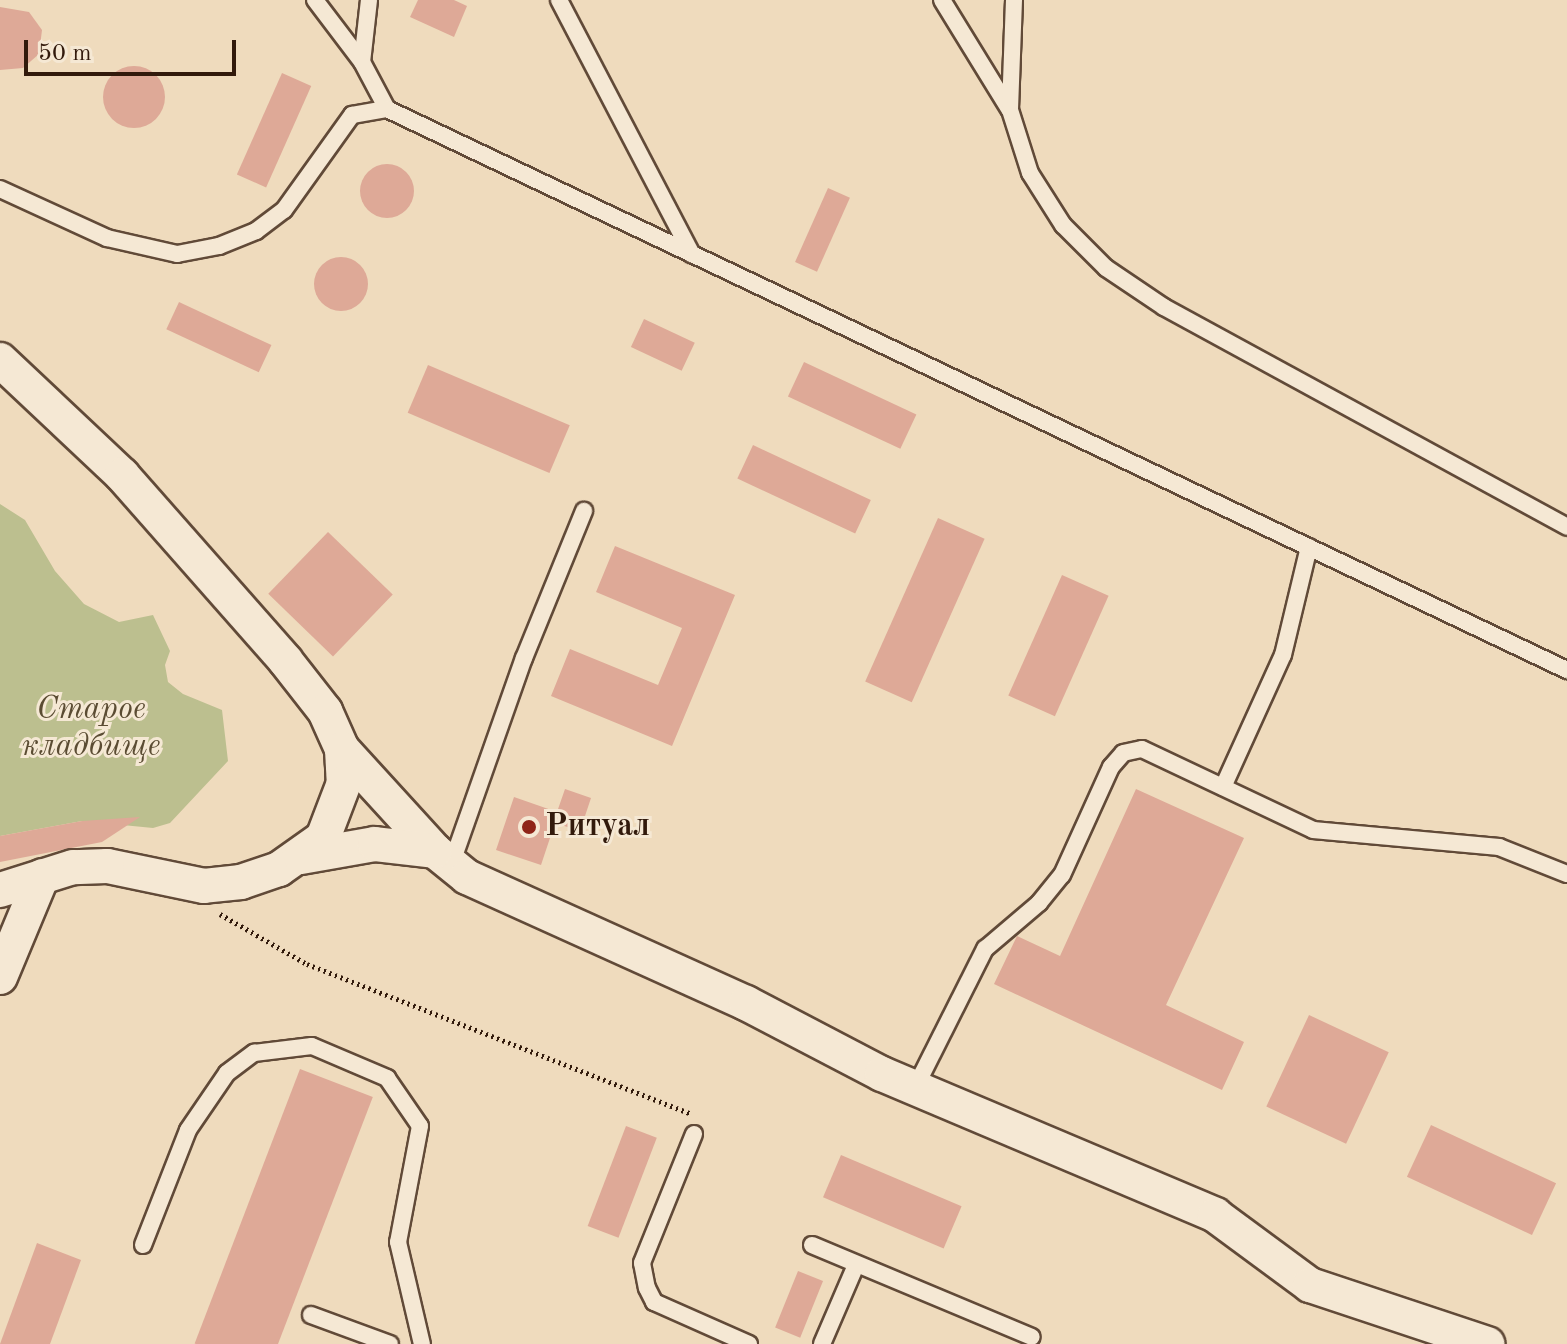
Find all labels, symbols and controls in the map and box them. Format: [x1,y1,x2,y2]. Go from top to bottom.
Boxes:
scale bar [28,24,240,74]
text: 50 m [38,42,92,66]
park label: Старое кладбище [21,692,161,767]
place label: Ритуал [545,808,650,846]
marker: Ритуал [520,818,538,836]

